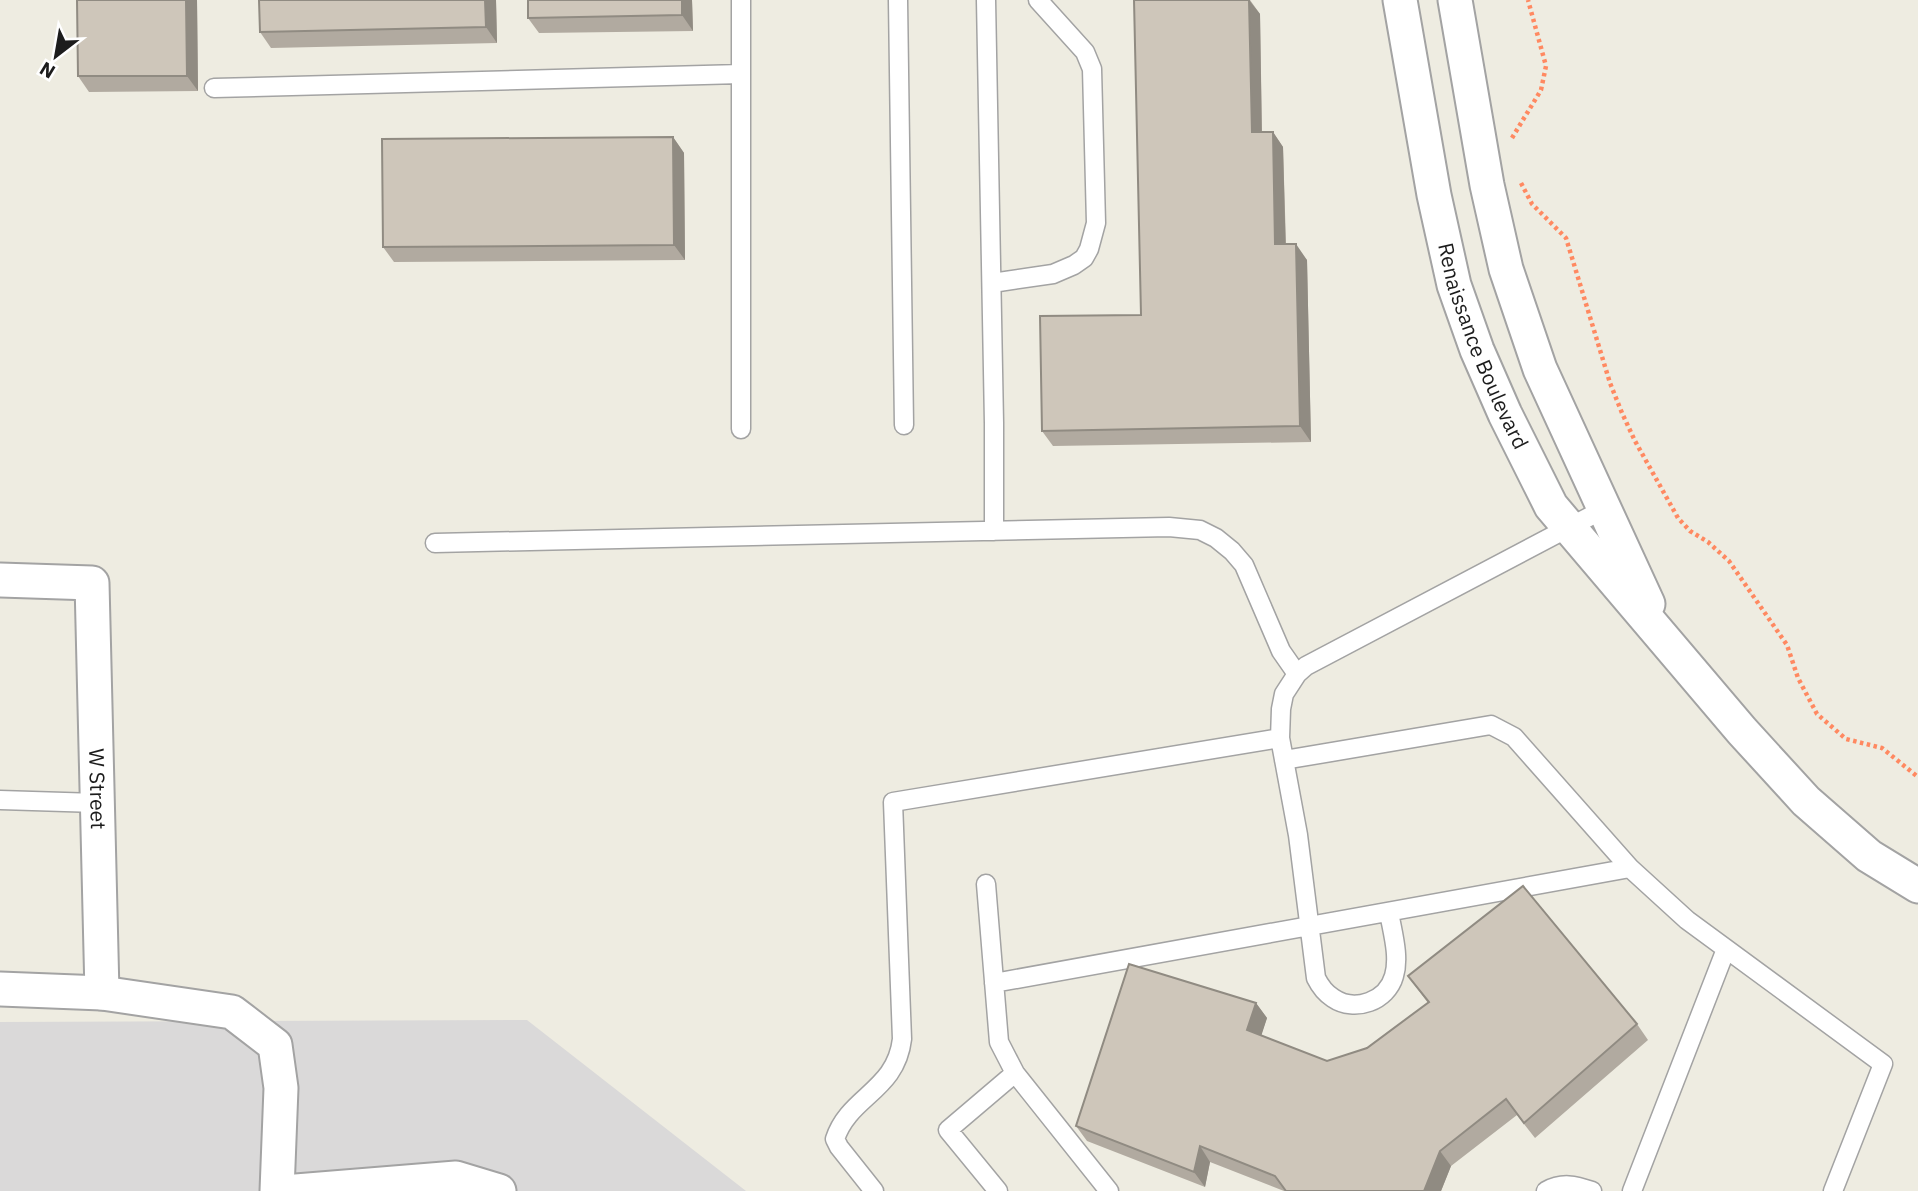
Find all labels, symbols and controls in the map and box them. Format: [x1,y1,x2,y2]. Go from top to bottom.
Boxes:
north arrow [21,21,91,91]
text: N [35,57,59,84]
street label: Renaissance Boulevard [1432,240,1535,453]
street label: W Street [83,748,113,830]

